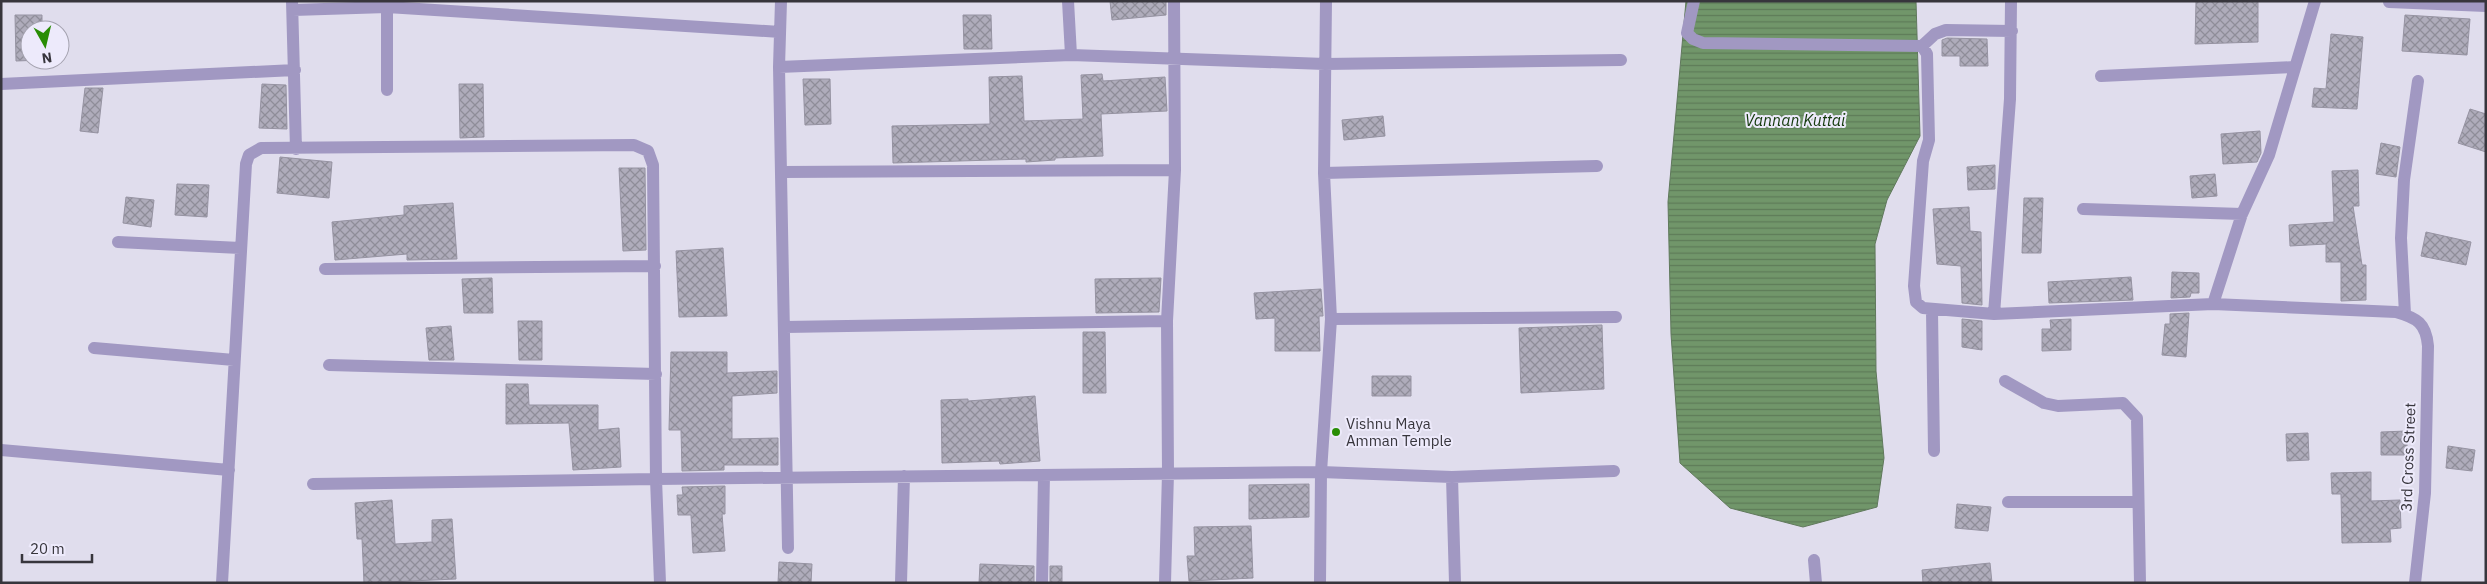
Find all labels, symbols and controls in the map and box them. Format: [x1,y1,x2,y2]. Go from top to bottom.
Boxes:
north arrow [20,20,70,70]
text: N [41,48,53,67]
water label: Vannan Kuttai [1745,110,1846,130]
street label: 3rd Cross Street [2397,402,2419,512]
place label: Vishnu Maya Amman Temple [1346,414,1452,450]
marker: Vishnu Maya Amman Temple [1330,426,1342,438]
scale bar [22,532,92,564]
text: 20 m [30,539,65,558]

